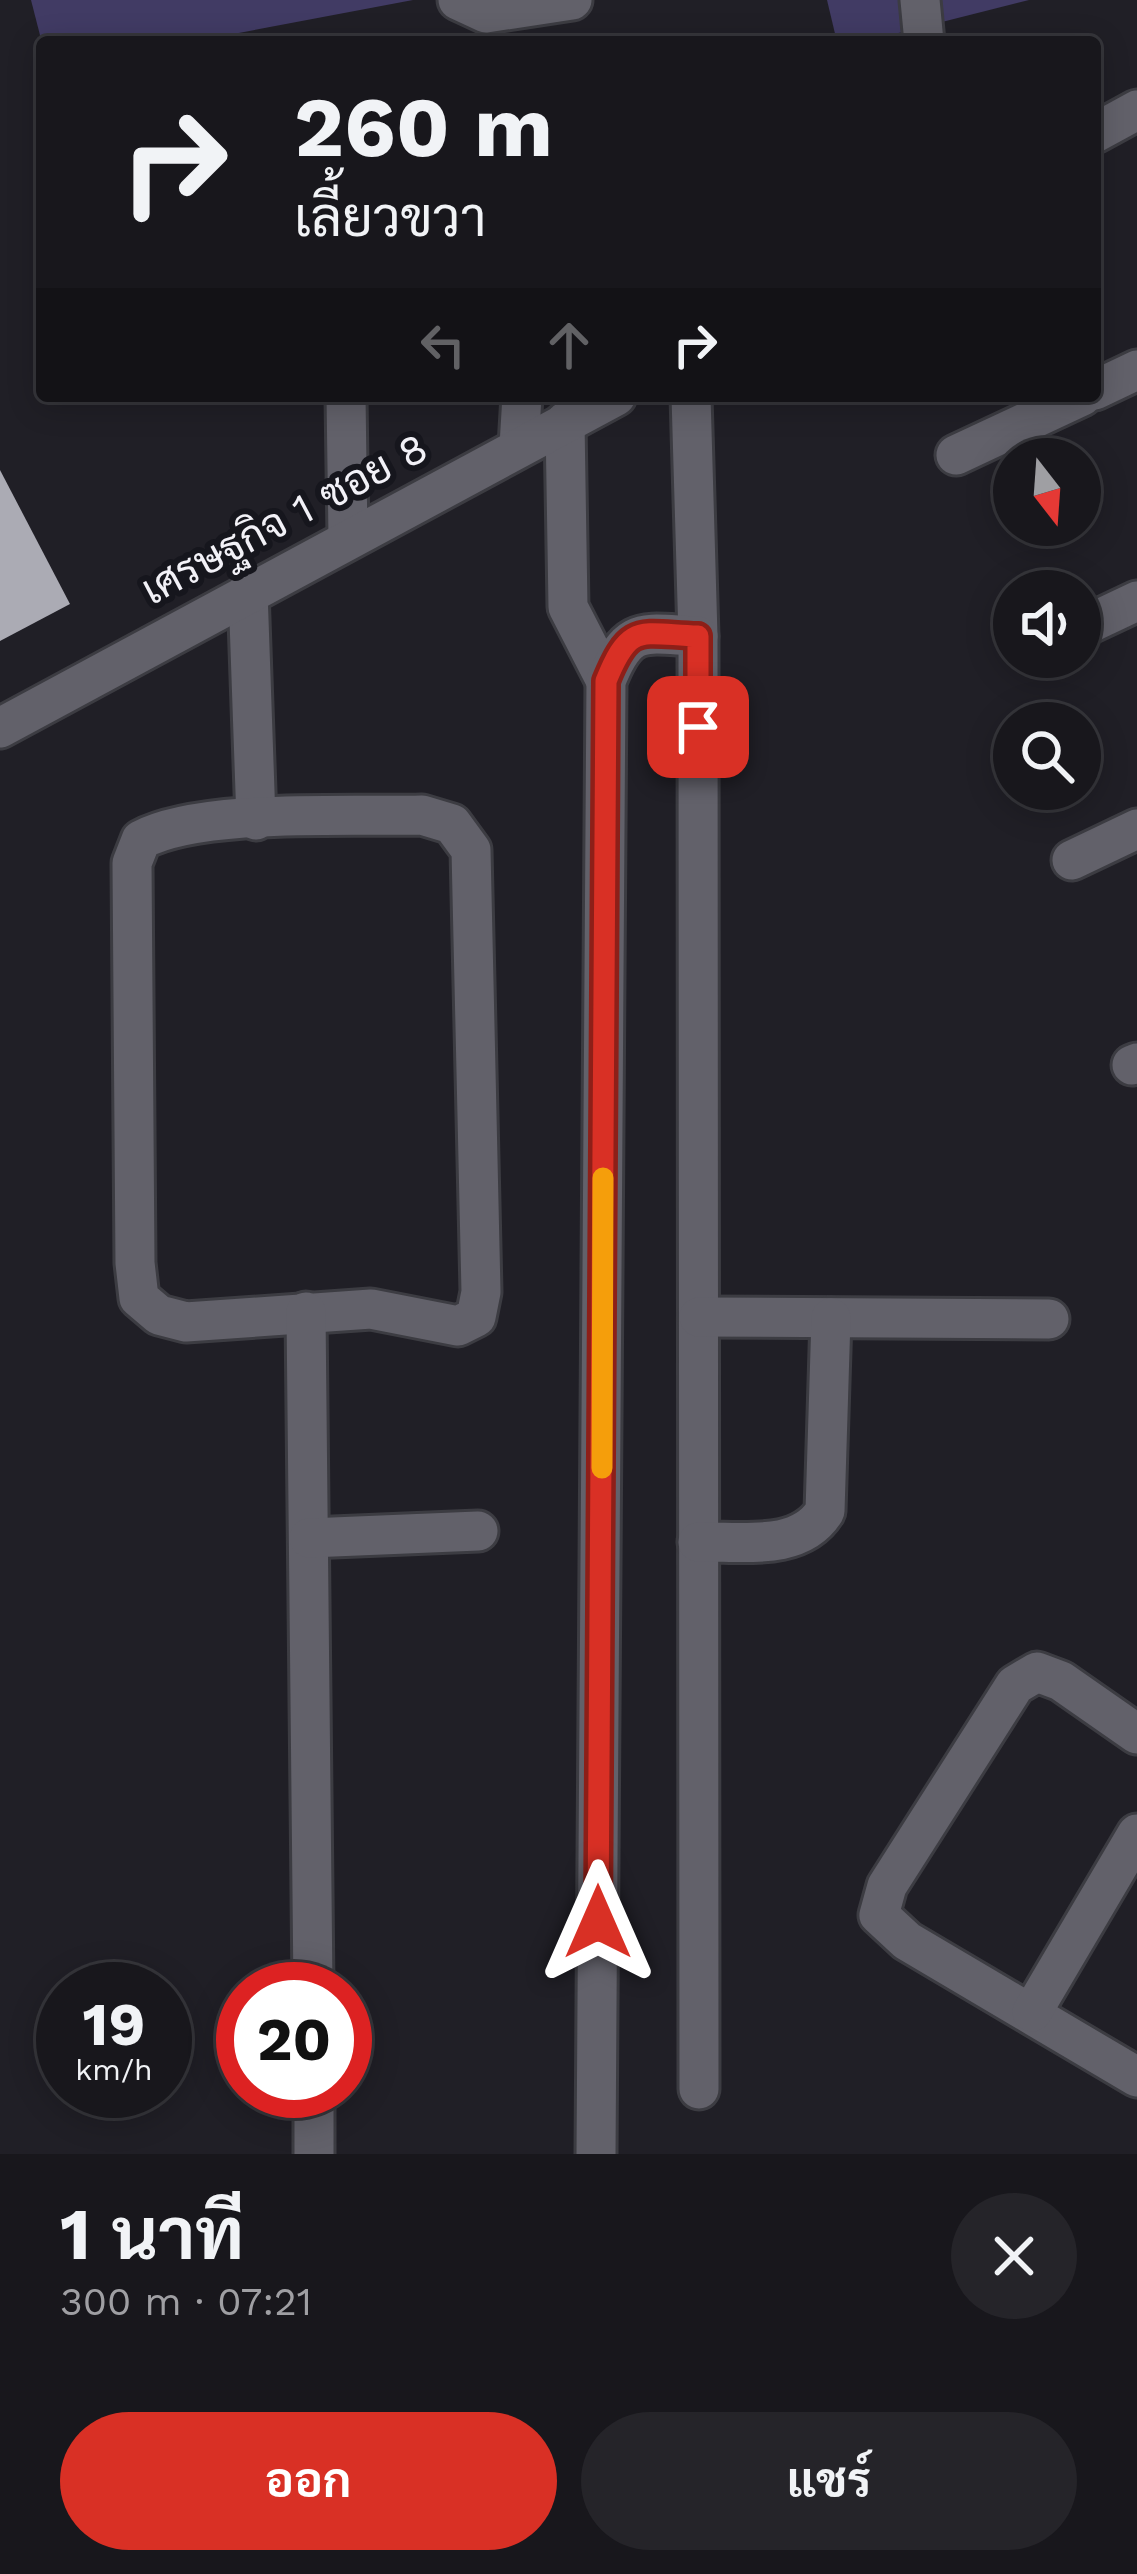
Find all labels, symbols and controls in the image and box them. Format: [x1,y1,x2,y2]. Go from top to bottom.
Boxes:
text: 260 m [294,78,553,176]
icon: right [96,84,252,240]
text: เลี้ยวขวา [294,186,487,249]
icon: left [410,312,476,378]
icon: ahead [536,312,602,378]
icon: right [662,312,728,378]
street label: เศรษฐกิจ 1 ซอย 8 [133,423,437,617]
north arrow [993,438,1101,546]
map controls [993,438,1101,810]
button: sound [993,570,1101,678]
pin [647,676,749,778]
icon: arrive [665,694,731,760]
button: search [993,702,1101,810]
position arrow [535,1859,661,1985]
speed limit sign: 20 [216,1962,372,2118]
text: 19 [83,1989,145,2060]
text: km/h [75,2052,153,2087]
text: 1 นาที [60,2192,244,2276]
button: close [951,2193,1077,2319]
text: 300 m · 07:21 [60,2279,312,2324]
button: ออก [60,2412,557,2550]
button: แชร์ [581,2412,1077,2550]

